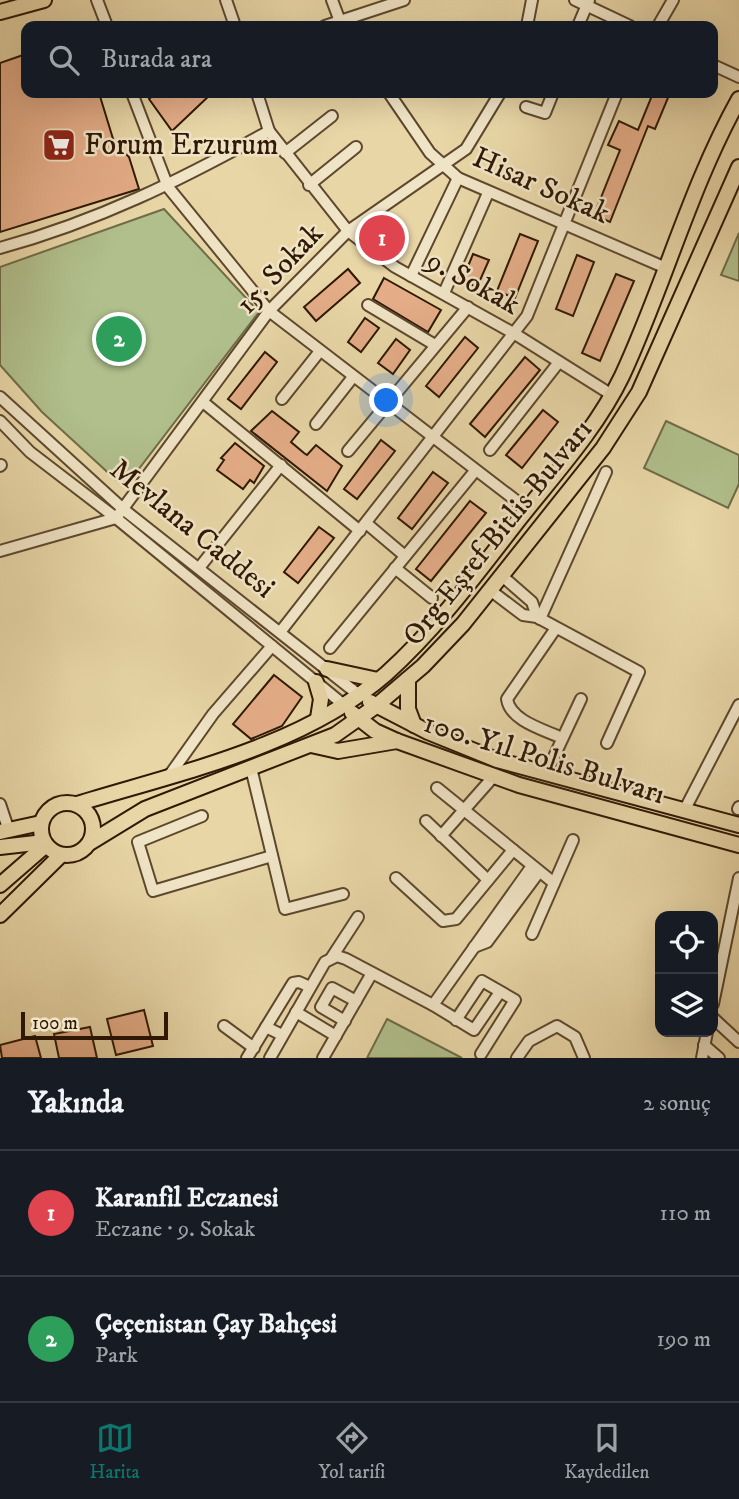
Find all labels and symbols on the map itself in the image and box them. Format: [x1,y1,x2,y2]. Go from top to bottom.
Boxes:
supermarket icon: Forum Erzurum [40,126,78,164]
place label: Forum Erzurum [84,127,279,164]
street label: Hisar Sokak [467,139,615,233]
pin: 1 [359,212,405,264]
street label: 15. Sokak [229,216,331,322]
street label: 9. Sokak [418,241,526,324]
pin: 2 [96,313,142,365]
your location [369,383,403,417]
street label: Org Eşref Bitlis Bulvarı [395,412,601,654]
street label: Mevlana Caddesi [102,451,282,607]
street label: 100. Yıl Polis Bulvarı [419,705,669,813]
scale bar [21,1009,168,1041]

